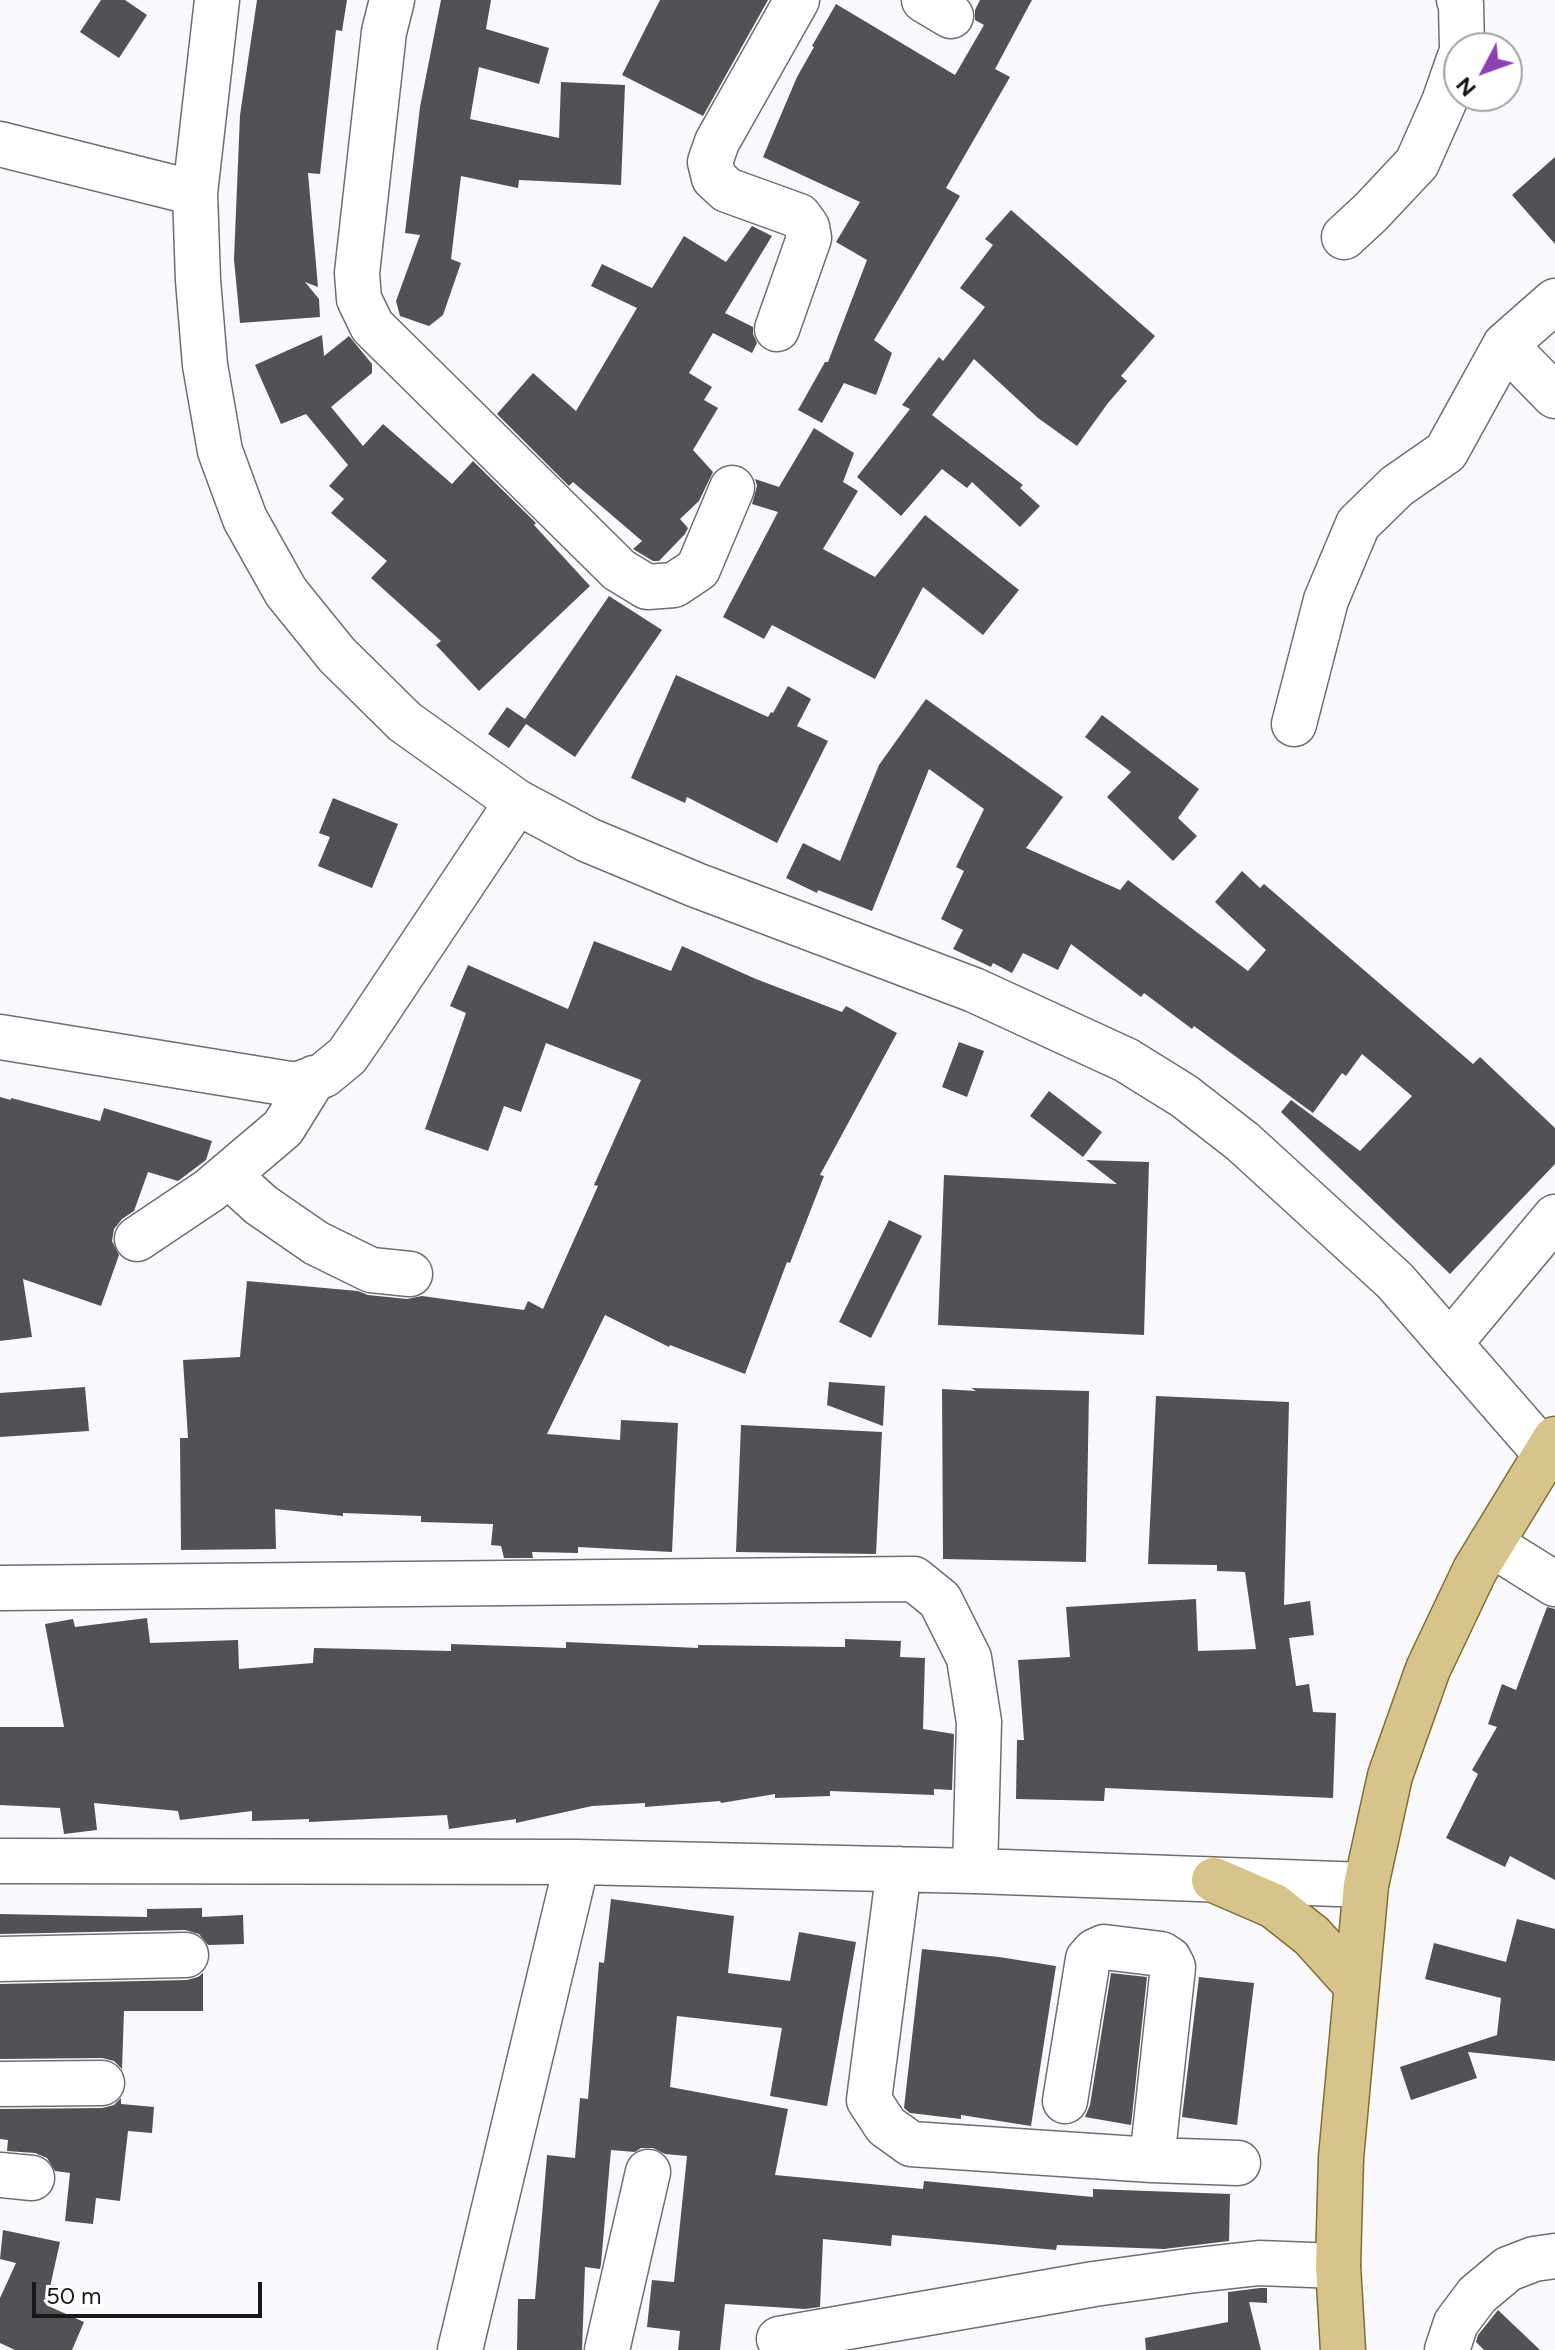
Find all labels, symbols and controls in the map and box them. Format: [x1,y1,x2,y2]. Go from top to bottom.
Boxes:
north arrow [1443,32,1523,112]
text: N [1450,71,1482,102]
scale bar [36,2266,266,2316]
text: 50 m [46,2281,102,2310]

